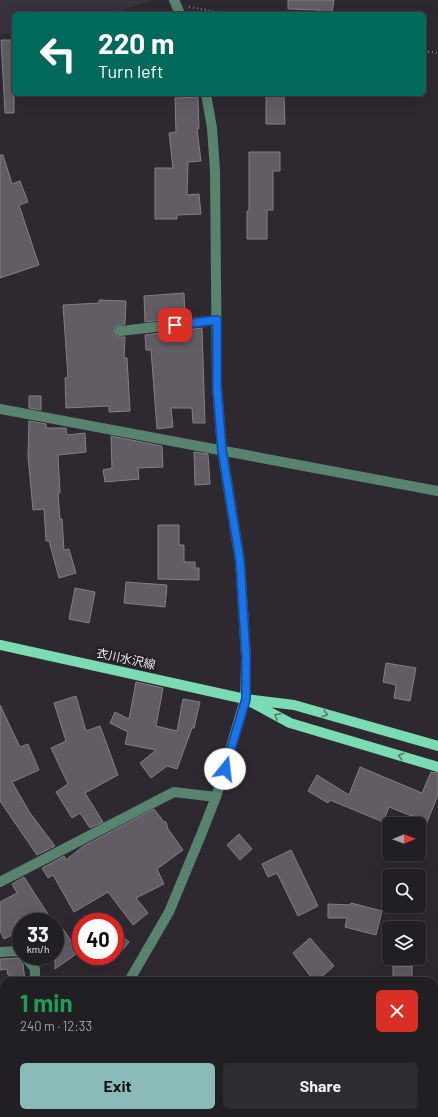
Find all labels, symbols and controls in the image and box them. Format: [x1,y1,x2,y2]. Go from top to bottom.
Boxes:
text: 220 m [98,26,174,60]
icon: left [32,28,84,80]
text: Turn left [98,60,164,82]
pin [158,308,192,342]
icon: arrive [164,314,186,336]
street label: 衣川水沢線 [95,645,157,671]
one-way arrow [321,709,328,718]
one-way arrow [274,714,281,721]
position arrow [204,748,246,790]
one-way arrow [397,752,404,761]
north arrow [382,817,426,861]
map controls [382,817,426,965]
button: search [382,869,426,913]
speed limit sign: 40 [72,913,124,965]
button: layers [382,921,426,965]
text: 33 [27,922,49,946]
text: km/h [27,943,49,955]
text: 1 min [20,988,73,1017]
button: close [376,990,418,1032]
text: 240 m · 12:33 [20,1018,92,1034]
button: Exit [20,1063,215,1109]
button: Share [223,1063,418,1109]

